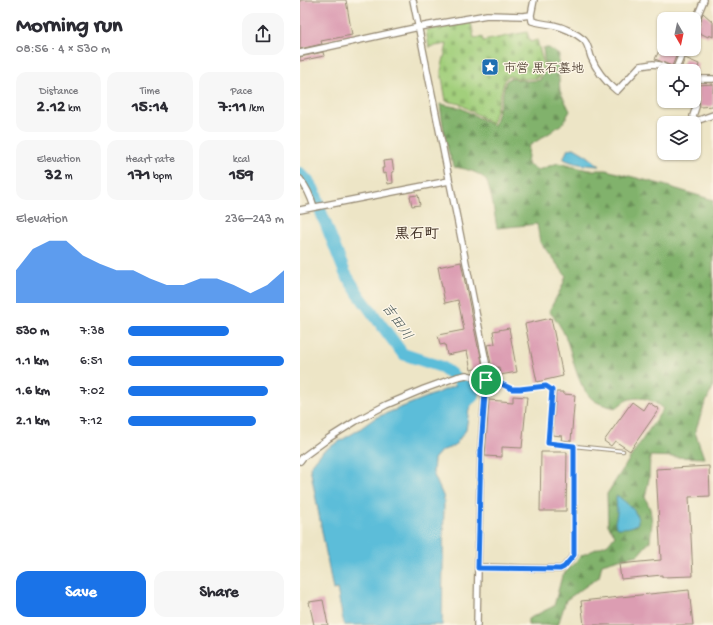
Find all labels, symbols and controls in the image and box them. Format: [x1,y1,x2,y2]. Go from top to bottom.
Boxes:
north arrow [657,12,701,56]
map controls [657,12,701,160]
button: share [242,13,284,55]
text: Morning run [16,14,122,40]
text: 08:56 · 4 × 530 m [16,42,110,57]
place icon: 市営 黒石墓地 [480,57,500,77]
place label: 市営 黒石墓地 [503,62,584,77]
button: locate [657,64,701,108]
text: Distance [39,86,78,98]
text: Time [140,86,160,98]
text: Pace [231,86,252,98]
text: 2.12 [37,98,65,118]
text: 15:14 [132,98,168,118]
text: 7:11 [218,98,246,118]
text: km [65,103,81,115]
text: /km [246,103,264,115]
button: layers [657,116,701,160]
text: Elevation [37,154,81,166]
text: Heart rate [125,154,175,166]
text: kcal [233,154,250,166]
text: 32 [45,166,62,186]
text: 171 [128,166,150,186]
text: 159 [229,166,253,186]
text: m [62,171,72,183]
text: bpm [150,171,172,183]
text: Elevation [16,212,68,227]
text: 236–243 m [225,212,284,227]
district label: 黒石町 [394,226,440,244]
water label: 吉田川 [377,300,416,345]
text: 530 m [16,324,49,339]
text: 7:38 [80,324,105,339]
text: 1.1 km [16,354,49,369]
text: 6:51 [80,354,103,369]
pin [469,363,503,397]
icon: arrive [475,369,497,391]
text: 1.6 km [16,384,50,399]
text: 7:02 [80,384,105,399]
text: 2.1 km [16,414,50,429]
text: 7:12 [80,414,102,429]
button: Save [16,571,146,617]
button: Share [154,571,284,617]

